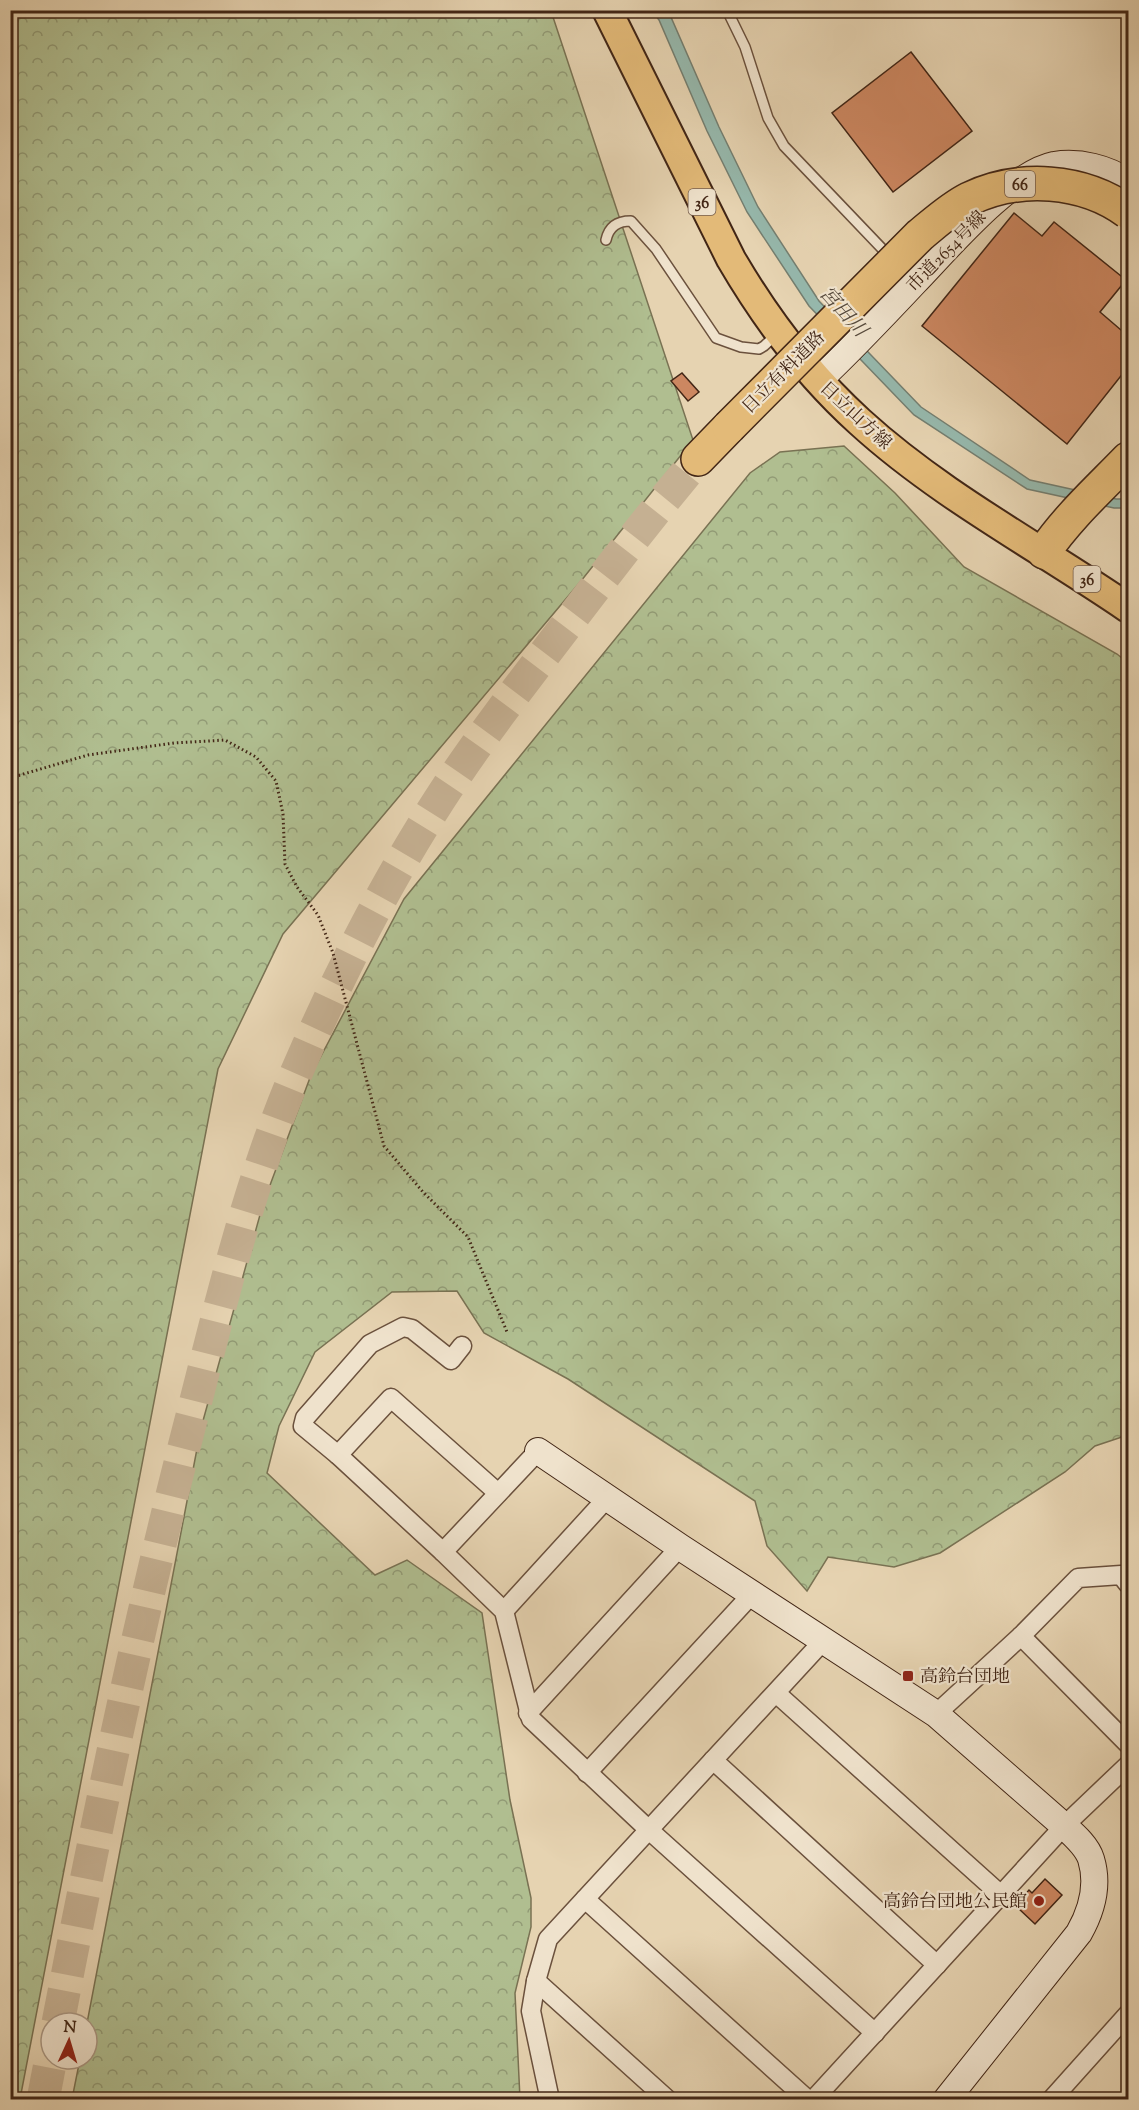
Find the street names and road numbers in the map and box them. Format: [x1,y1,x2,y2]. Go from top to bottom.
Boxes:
road number: 66 [1005,171,1035,197]
road number: 36 [688,189,716,215]
street label: 市道2654号線 [902,206,993,299]
street label: 日立有料道路 [737,326,832,421]
street label: 日立山方線 [813,376,896,457]
road number: 36 [1074,566,1100,592]

